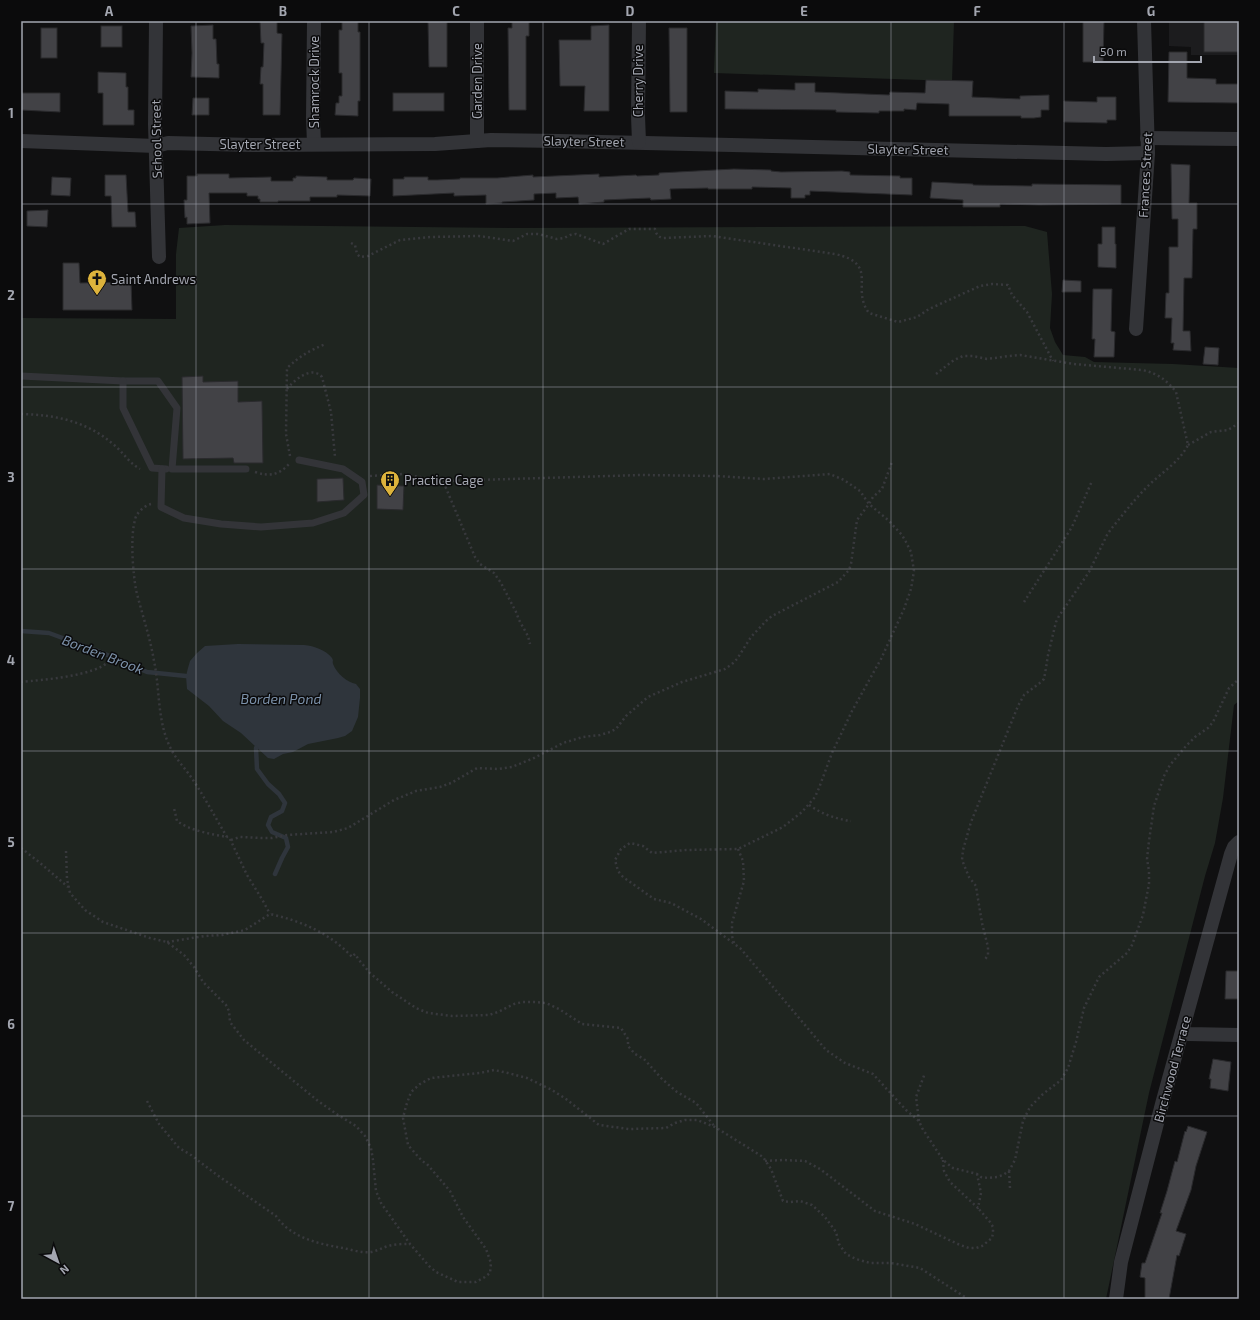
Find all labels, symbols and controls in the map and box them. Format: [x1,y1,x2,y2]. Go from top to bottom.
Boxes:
text: A [105,3,114,19]
text: B [279,3,287,19]
text: C [452,3,460,19]
text: D [626,3,635,19]
text: E [800,3,808,19]
text: F [973,3,981,19]
text: G [1147,3,1155,19]
street label: Shamrock Drive [306,36,322,128]
scale bar [1094,38,1201,64]
street label: Garden Drive [469,43,485,119]
text: 50 m [1100,44,1127,58]
street label: Cherry Drive [630,45,646,117]
street label: School Street [147,100,165,178]
text: 1 [8,105,14,121]
street label: Slayter Street [543,132,625,150]
street label: Frances Street [1135,132,1155,218]
street label: Slayter Street [219,136,301,152]
street label: Slayter Street [867,140,949,158]
church icon: Saint Andrews [86,268,108,296]
place label: Saint Andrews [111,271,196,287]
text: 2 [7,287,15,303]
text: 3 [7,469,15,485]
building icon: Practice Cage [379,469,401,497]
place label: Practice Cage [404,472,483,488]
water label: Borden Brook [60,631,146,677]
text: 4 [7,652,15,668]
water label: Borden Pond [241,690,321,707]
text: 5 [7,834,15,850]
street label: Birchwood Terrace [1150,1014,1194,1124]
text: 6 [7,1016,15,1032]
text: 7 [8,1198,15,1214]
north arrow [38,1242,78,1282]
text: N [57,1263,72,1278]

